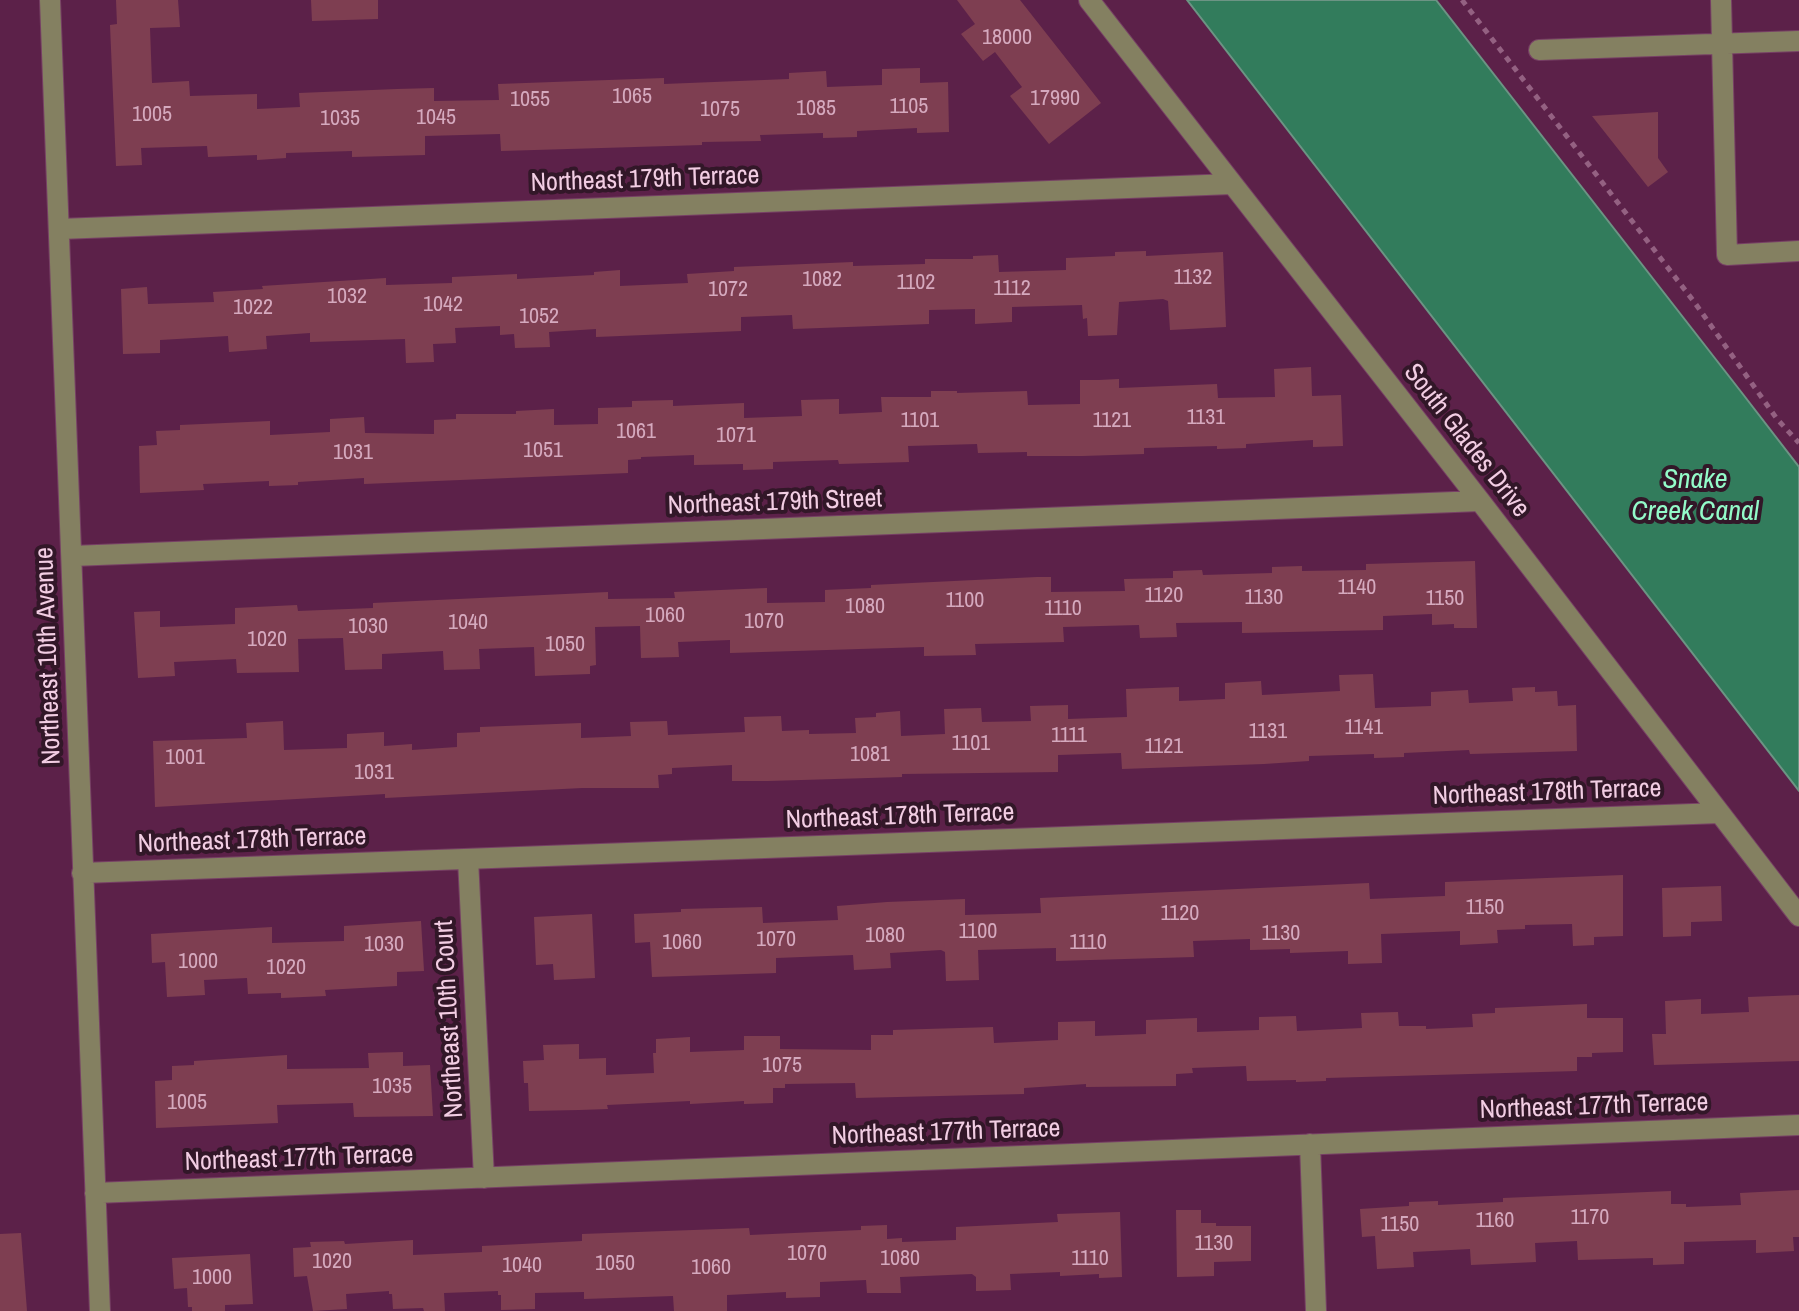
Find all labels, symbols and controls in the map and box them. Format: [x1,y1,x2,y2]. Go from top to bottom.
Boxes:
house number: 18000 [982,25,1032,51]
house number: 1065 [612,84,652,110]
house number: 17990 [1030,86,1080,112]
house number: 1055 [510,87,550,113]
house number: 1105 [890,94,928,120]
house number: 1085 [796,96,836,122]
house number: 1075 [700,97,740,123]
house number: 1005 [132,102,172,128]
house number: 1045 [416,105,456,131]
house number: 1035 [320,106,360,132]
street label: Northeast 179th Terrace [530,160,760,200]
house number: 1132 [1174,265,1212,291]
house number: 1082 [802,267,842,293]
house number: 1102 [897,270,935,296]
house number: 1112 [993,276,1031,302]
house number: 1072 [708,277,748,303]
house number: 1032 [327,284,367,310]
house number: 1042 [423,292,463,318]
house number: 1022 [233,295,273,321]
house number: 1052 [519,304,559,330]
street label: South Glades Drive [1396,358,1536,524]
house number: 1131 [1187,405,1225,431]
house number: 1101 [901,408,939,434]
house number: 1121 [1093,408,1131,434]
house number: 1061 [616,419,656,445]
house number: 1071 [716,423,756,449]
house number: 1051 [523,438,563,464]
house number: 1031 [333,440,373,466]
water label: Snake Creek Canal [1631,463,1759,529]
street label: Northeast 179th Street [667,484,883,522]
street label: Northeast 10th Avenue [30,547,68,765]
house number: 1140 [1338,575,1376,601]
house number: 1120 [1145,583,1183,609]
house number: 1130 [1245,585,1283,611]
house number: 1150 [1426,586,1464,612]
house number: 1100 [946,588,984,614]
house number: 1080 [845,594,885,620]
house number: 1110 [1044,596,1082,622]
house number: 1060 [645,603,685,629]
house number: 1070 [744,609,784,635]
house number: 1040 [448,610,488,636]
house number: 1030 [348,614,388,640]
house number: 1020 [247,627,287,653]
house number: 1050 [545,632,585,658]
house number: 1141 [1345,715,1383,741]
house number: 1131 [1249,719,1287,745]
house number: 1111 [1051,723,1087,749]
house number: 1101 [952,731,990,757]
house number: 1121 [1145,734,1183,760]
house number: 1081 [850,742,890,768]
house number: 1001 [165,745,205,771]
house number: 1031 [354,760,394,786]
street label: Northeast 178th Terrace [1432,773,1662,813]
street label: Northeast 178th Terrace [785,797,1015,837]
street label: Northeast 178th Terrace [137,821,367,861]
house number: 1150 [1466,895,1504,921]
house number: 1120 [1161,901,1199,927]
street label: Northeast 10th Court [429,919,471,1119]
house number: 1100 [959,919,997,945]
house number: 1130 [1262,921,1300,947]
house number: 1080 [865,923,905,949]
house number: 1070 [756,927,796,953]
house number: 1060 [662,930,702,956]
house number: 1110 [1069,930,1107,956]
house number: 1030 [364,932,404,958]
house number: 1000 [178,949,218,975]
house number: 1020 [266,955,306,981]
house number: 1075 [762,1053,802,1079]
house number: 1035 [372,1074,412,1100]
street label: Northeast 177th Terrace [1479,1087,1709,1127]
house number: 1005 [167,1090,207,1116]
street label: Northeast 177th Terrace [831,1113,1061,1153]
street label: Northeast 177th Terrace [184,1139,414,1179]
house number: 1170 [1571,1205,1609,1231]
house number: 1160 [1476,1208,1514,1234]
house number: 1150 [1381,1212,1419,1238]
house number: 1130 [1195,1231,1233,1257]
house number: 1070 [787,1241,827,1267]
house number: 1080 [880,1246,920,1272]
house number: 1110 [1071,1246,1109,1272]
house number: 1020 [312,1249,352,1275]
house number: 1050 [595,1251,635,1277]
house number: 1040 [502,1253,542,1279]
house number: 1060 [691,1255,731,1281]
house number: 1000 [192,1265,232,1291]

